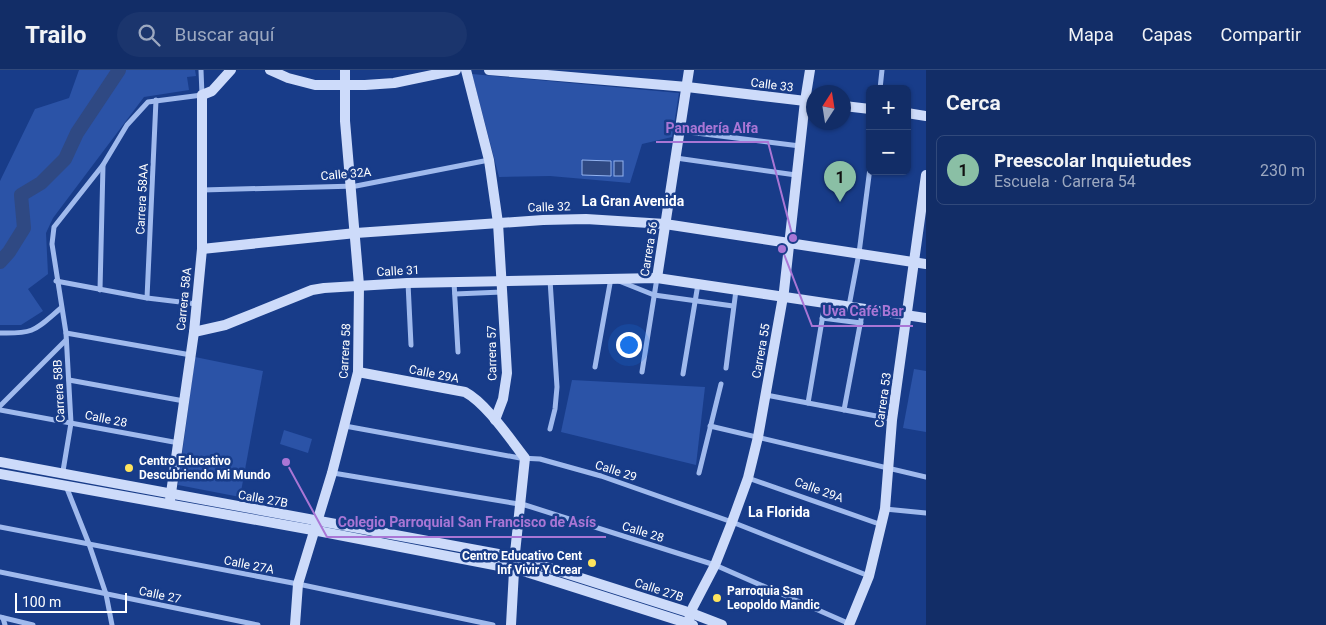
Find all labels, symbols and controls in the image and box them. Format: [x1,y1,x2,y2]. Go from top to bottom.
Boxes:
search box [117,12,467,57]
text: Trailo [25,21,87,49]
icon: search [135,21,163,49]
text: Buscar aquí [175,23,274,46]
text: Mapa [1068,24,1114,45]
text: Capas [1142,24,1192,45]
text: Compartir [1220,24,1301,45]
street label: Calle 33 [750,75,794,95]
north arrow [806,85,851,130]
map controls [866,85,911,175]
button: + [866,85,911,130]
text: Cerca [946,91,1001,115]
callout: Panadería Alfa [656,113,768,142]
text: Panadería Alfa [666,120,759,136]
button: − [866,130,911,175]
text: Preescolar Inquietudes [994,149,1191,172]
pin: 1 [824,161,856,202]
text: 1 [958,161,968,180]
text: 230 m [1260,161,1305,180]
street label: Carrera 58AA [133,163,151,235]
street label: Calle 32A [320,165,372,183]
text: Escuela · Carrera 54 [994,172,1136,191]
district label: La Gran Avenida [582,193,685,209]
street label: Calle 32 [527,199,571,215]
street label: Carrera 56 [638,220,660,278]
street label: Calle 31 [376,263,420,279]
street label: Carrera 58A [174,267,194,331]
callout: Uva Café Bar [812,297,913,326]
text: Uva Café Bar [822,303,904,319]
street label: Carrera 55 [749,322,773,380]
street label: Carrera 58 [337,323,353,379]
street label: Carrera 57 [485,325,499,381]
your location [616,332,642,358]
street label: Carrera 58B [50,359,68,423]
street label: Calle 29A [408,362,460,386]
street label: Carrera 53 [872,372,894,428]
street label: Calle 28 [84,408,129,430]
place label: Centro Educativo Descubriendo Mi Mundo [139,454,271,482]
street label: Calle 29 [593,458,639,484]
marker: Centro Educativo Descubriendo Mi Mundo [123,462,135,474]
street label: Calle 29A [793,475,845,505]
street label: Calle 27B [237,488,289,510]
district label: La Florida [748,504,811,520]
callout: Colegio Parroquial San Francisco de Asís [327,508,606,537]
text: Colegio Parroquial San Francisco de Asís [338,514,596,530]
street label: Calle 28 [620,519,666,545]
place label: Centro Educativo Cent Inf Vivir Y Crear [462,549,583,577]
street label: Calle 27A [223,553,275,577]
marker: Centro Educativo Cent Inf Vivir Y Crear [586,557,598,569]
street label: Calle 27B [633,576,685,604]
street label: Calle 27 [138,584,183,606]
place label: Parroquia San Leopoldo Mandic [727,584,820,612]
scale bar [15,590,128,613]
marker: Parroquia San Leopoldo Mandic [711,592,723,604]
text: 100 m [22,594,61,610]

